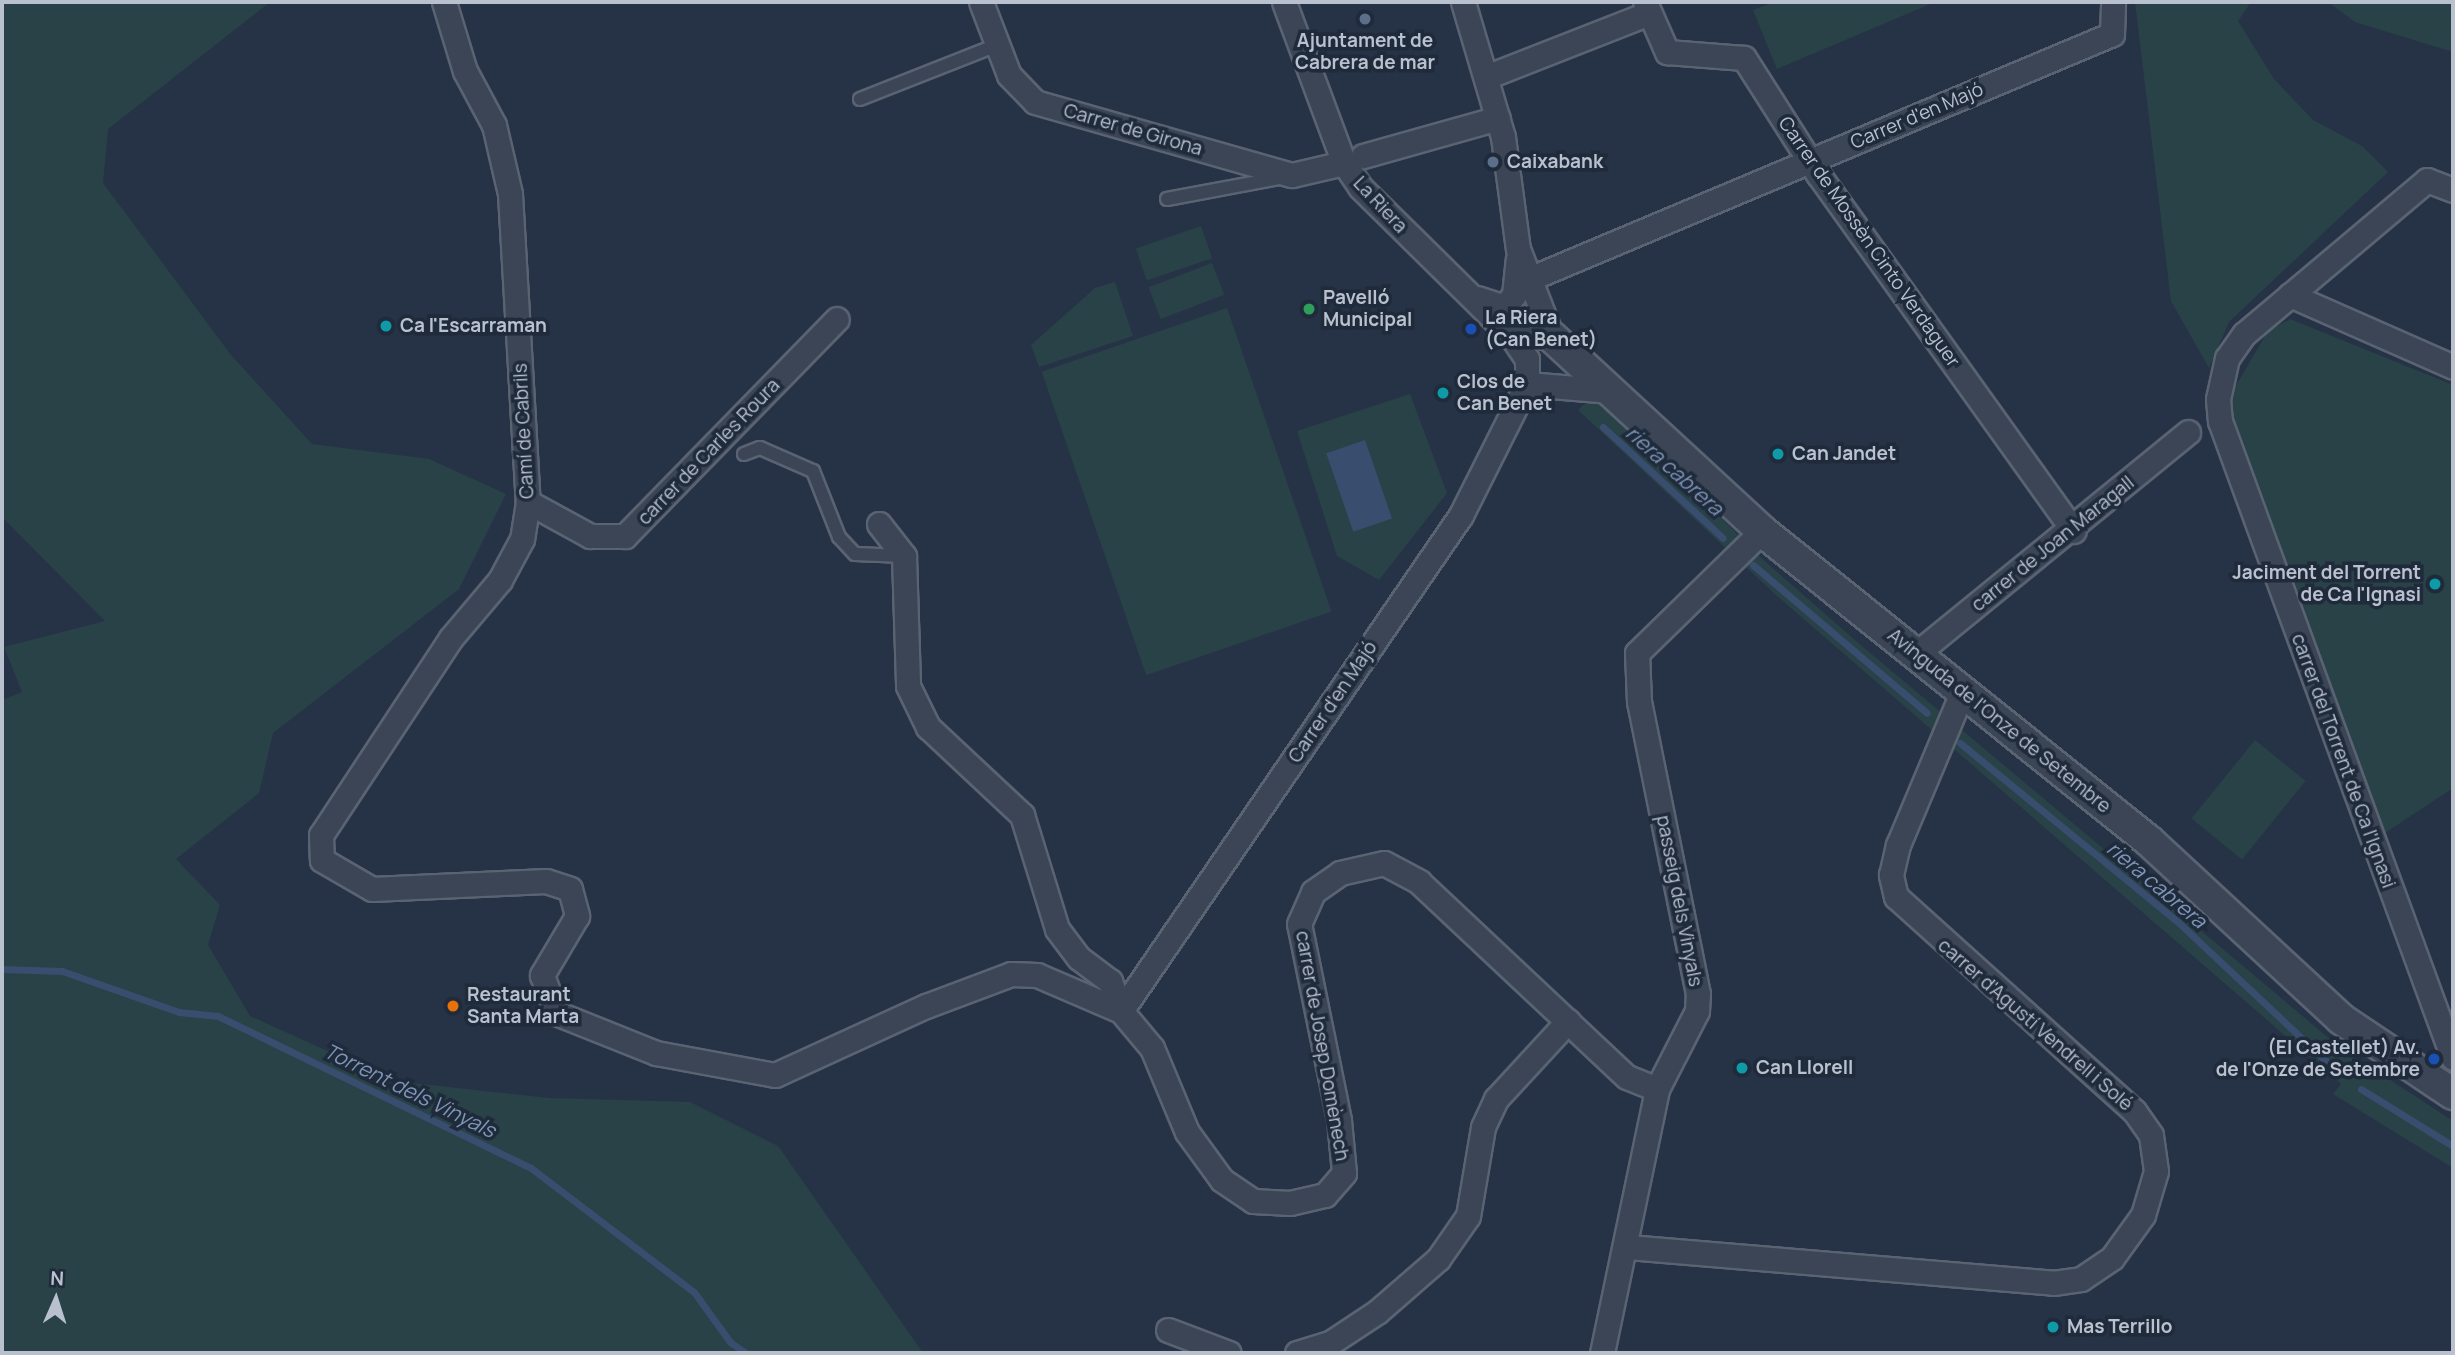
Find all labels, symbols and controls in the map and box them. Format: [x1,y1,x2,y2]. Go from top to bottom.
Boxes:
marker: Ajuntament de Cabrera de mar [1357,11,1373,27]
place label: Ajuntament de Cabrera de mar [1295,30,1435,74]
street label: Carrer d'en Majó [1847,78,1987,154]
street label: Carrer de Girona [1061,99,1205,161]
street label: Carrer de Mossèn Cinto Verdaguer [1773,112,1965,372]
place label: Caixabank [1507,151,1603,173]
marker: Caixabank [1485,154,1501,170]
street label: La Riera [1348,172,1412,238]
place label: Pavelló Municipal [1323,287,1412,331]
marker: Pavelló Municipal [1301,301,1317,317]
place label: La Riera (Can Benet) [1485,307,1597,351]
place label: Ca l'Escarraman [400,315,547,337]
marker: Ca l'Escarraman [378,318,394,334]
marker: La Riera (Can Benet) [1463,321,1479,337]
street label: Camí de Cabrils [509,363,539,499]
place label: Clos de Can Benet [1457,371,1552,415]
street label: carrer de Carles Roura [633,374,785,530]
marker: Clos de Can Benet [1435,385,1451,401]
water label: riera cabrera [1621,420,1729,520]
place label: Can Jandet [1792,443,1896,465]
marker: Can Jandet [1770,446,1786,462]
street label: carrer de Joan Maragall [1967,471,2139,617]
place label: Jaciment del Torrent de Ca l'Ignasi [2232,562,2421,606]
marker: Jaciment del Torrent de Ca l'Ignasi [2427,576,2443,592]
street label: Avinguda de l'Onze de Setembre [1883,624,2115,818]
street label: carrer del Torrent de Ca l'Ignasi [2286,631,2400,891]
street label: Carrer d'en Majó [1284,637,1382,767]
street label: passeig dels Vinyals [1651,813,1707,989]
water label: riera cabrera [2102,835,2212,933]
street label: carrer de Josep Domènech [1291,929,1353,1163]
street label: carrer d'Agustí Vendrell i Solé [1933,934,2137,1116]
place label: Restaurant Santa Marta [467,984,579,1028]
marker: Restaurant Santa Marta [445,998,461,1014]
place label: (El Castellet) Av. de l'Onze de Setembre [2216,1037,2420,1081]
water label: Torrent dels Vinyals [320,1038,500,1142]
marker: (El Castellet) Av. de l'Onze de Setembre [2426,1051,2442,1067]
place label: Can Llorell [1756,1057,1853,1079]
marker: Can Llorell [1734,1060,1750,1076]
north arrow [21,1264,91,1334]
text: N [50,1265,65,1291]
place label: Mas Terrillo [2067,1316,2173,1338]
marker: Mas Terrillo [2045,1319,2061,1335]

